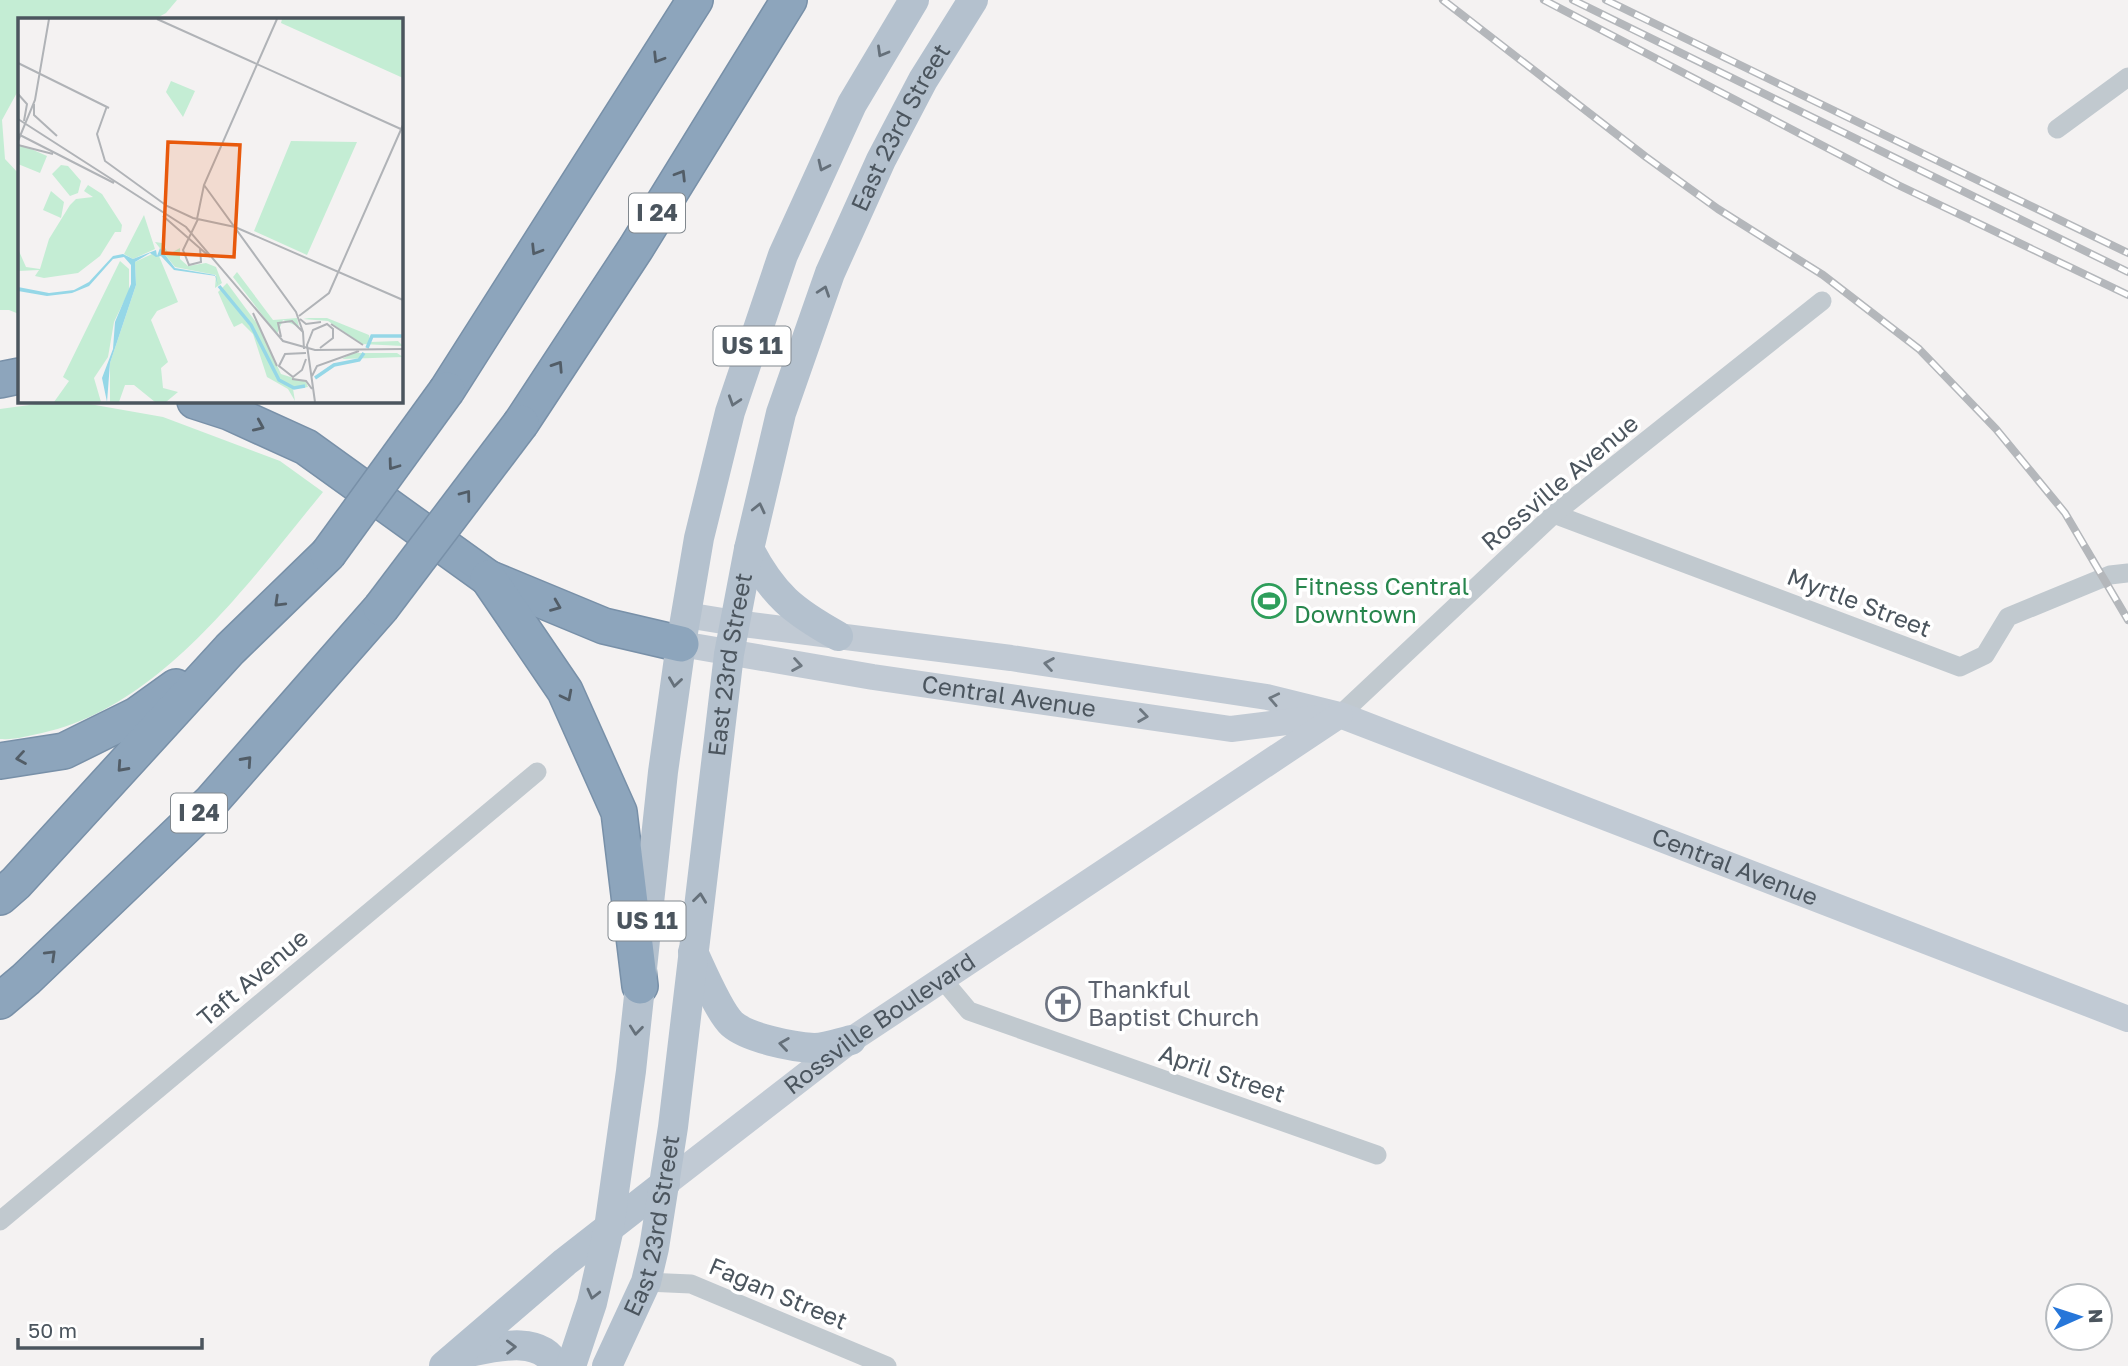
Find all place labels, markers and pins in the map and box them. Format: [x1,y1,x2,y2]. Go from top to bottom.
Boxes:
place label: Fitness Central Downtown [1294,571,1469,628]
sports icon: Fitness Central Downtown [1250,582,1288,620]
place label: Thankful Baptist Church [1088,974,1259,1031]
church icon: Thankful Baptist Church [1044,985,1082,1023]

